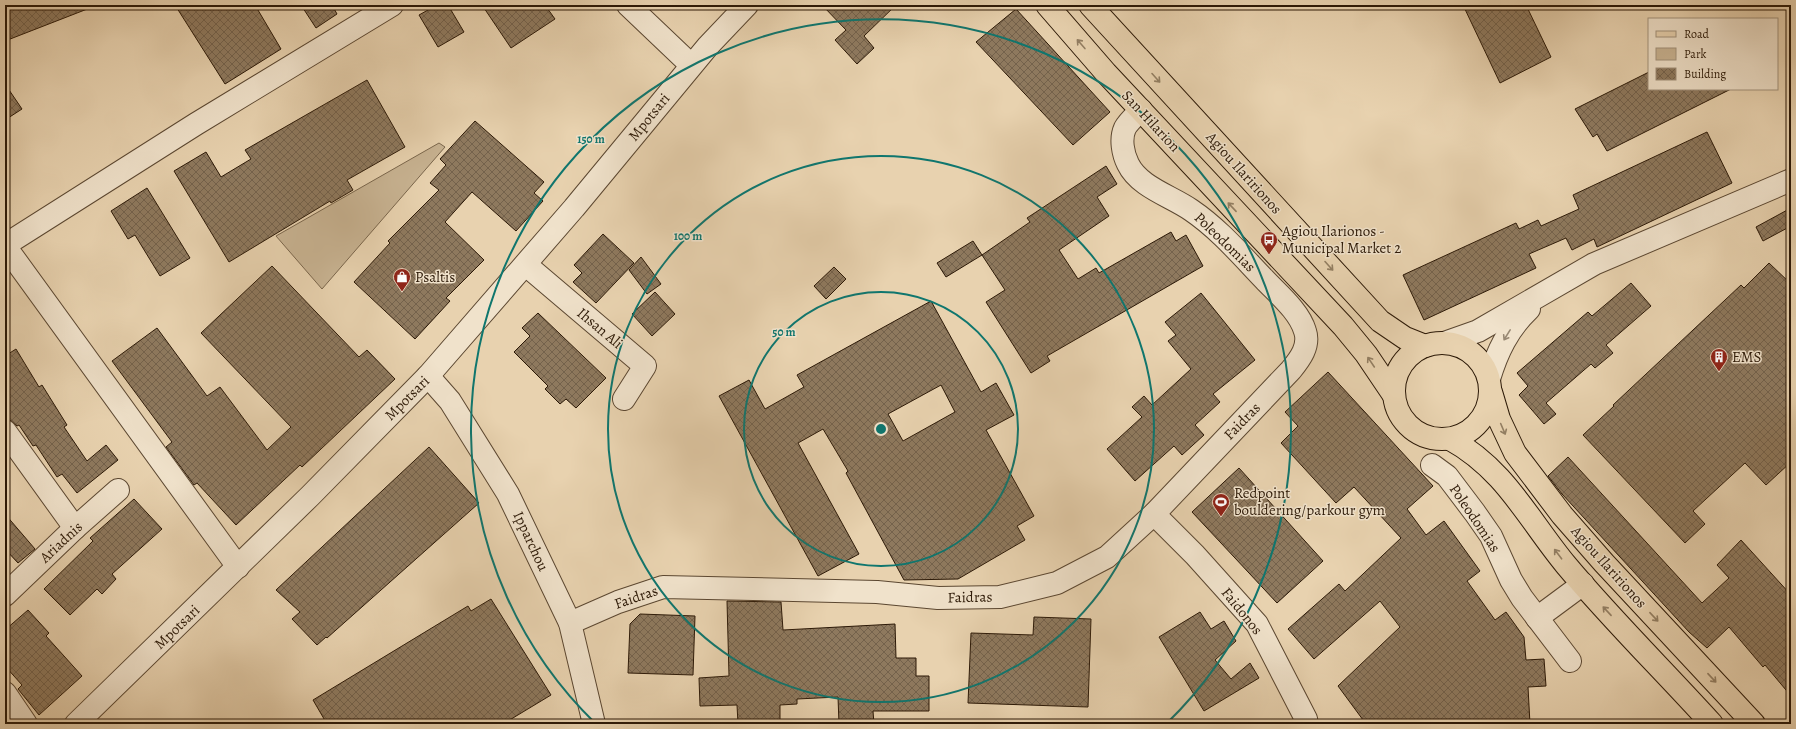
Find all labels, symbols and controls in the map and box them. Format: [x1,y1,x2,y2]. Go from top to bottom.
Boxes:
legend [1648,18,1778,90]
text: Road [1684,26,1710,42]
one-way arrow [1076,38,1085,49]
text: Park [1684,46,1707,62]
text: Building [1684,66,1726,82]
one-way arrow [1152,72,1161,83]
street label: San Hilarion [1117,86,1185,156]
street label: Mpotsari [624,89,674,145]
street label: Agiou Ilaririonos [1201,127,1286,218]
text: 150 m [577,131,605,147]
one-way arrow [1227,202,1236,212]
street label: Poleodomias [1190,208,1260,276]
place label: Agiou Ilarionos - Municipal Market 2 [1281,221,1401,258]
text: 100 m [674,228,702,244]
bus stop icon: Agiou Ilarionos - Municipal Market 2 [1259,230,1279,255]
one-way arrow [1325,261,1334,272]
shop icon: Psaltis [392,267,412,292]
place label: Psaltis [415,267,455,287]
street label: Ihsan Ali [573,303,627,353]
text: 50 m [772,324,796,340]
one-way arrow [1503,329,1512,340]
building icon: EMS [1709,347,1729,372]
place label: EMS [1732,347,1762,367]
one-way arrow [1367,356,1375,368]
street label: Mpotsari [380,371,434,425]
street label: Faidras [1219,398,1265,444]
centre of rings [874,422,888,436]
one-way arrow [1500,422,1507,434]
street label: Poleodomias [1445,480,1505,556]
place label: Redpoint bouldering/parkour gym [1234,483,1386,520]
sports icon: Redpoint bouldering/parkour gym [1211,492,1231,517]
street label: Ipparchou [508,508,554,575]
street label: Ariadnis [34,517,87,568]
street label: Agiou Ilaririonos [1566,521,1651,612]
one-way arrow [1554,549,1562,560]
street label: Faidras [611,580,661,614]
street label: Faidonos [1217,583,1267,639]
street label: Faidras [947,587,993,607]
street label: Mpotsari [150,600,204,654]
one-way arrow [1602,606,1612,616]
one-way arrow [1649,612,1659,622]
one-way arrow [1707,673,1716,683]

